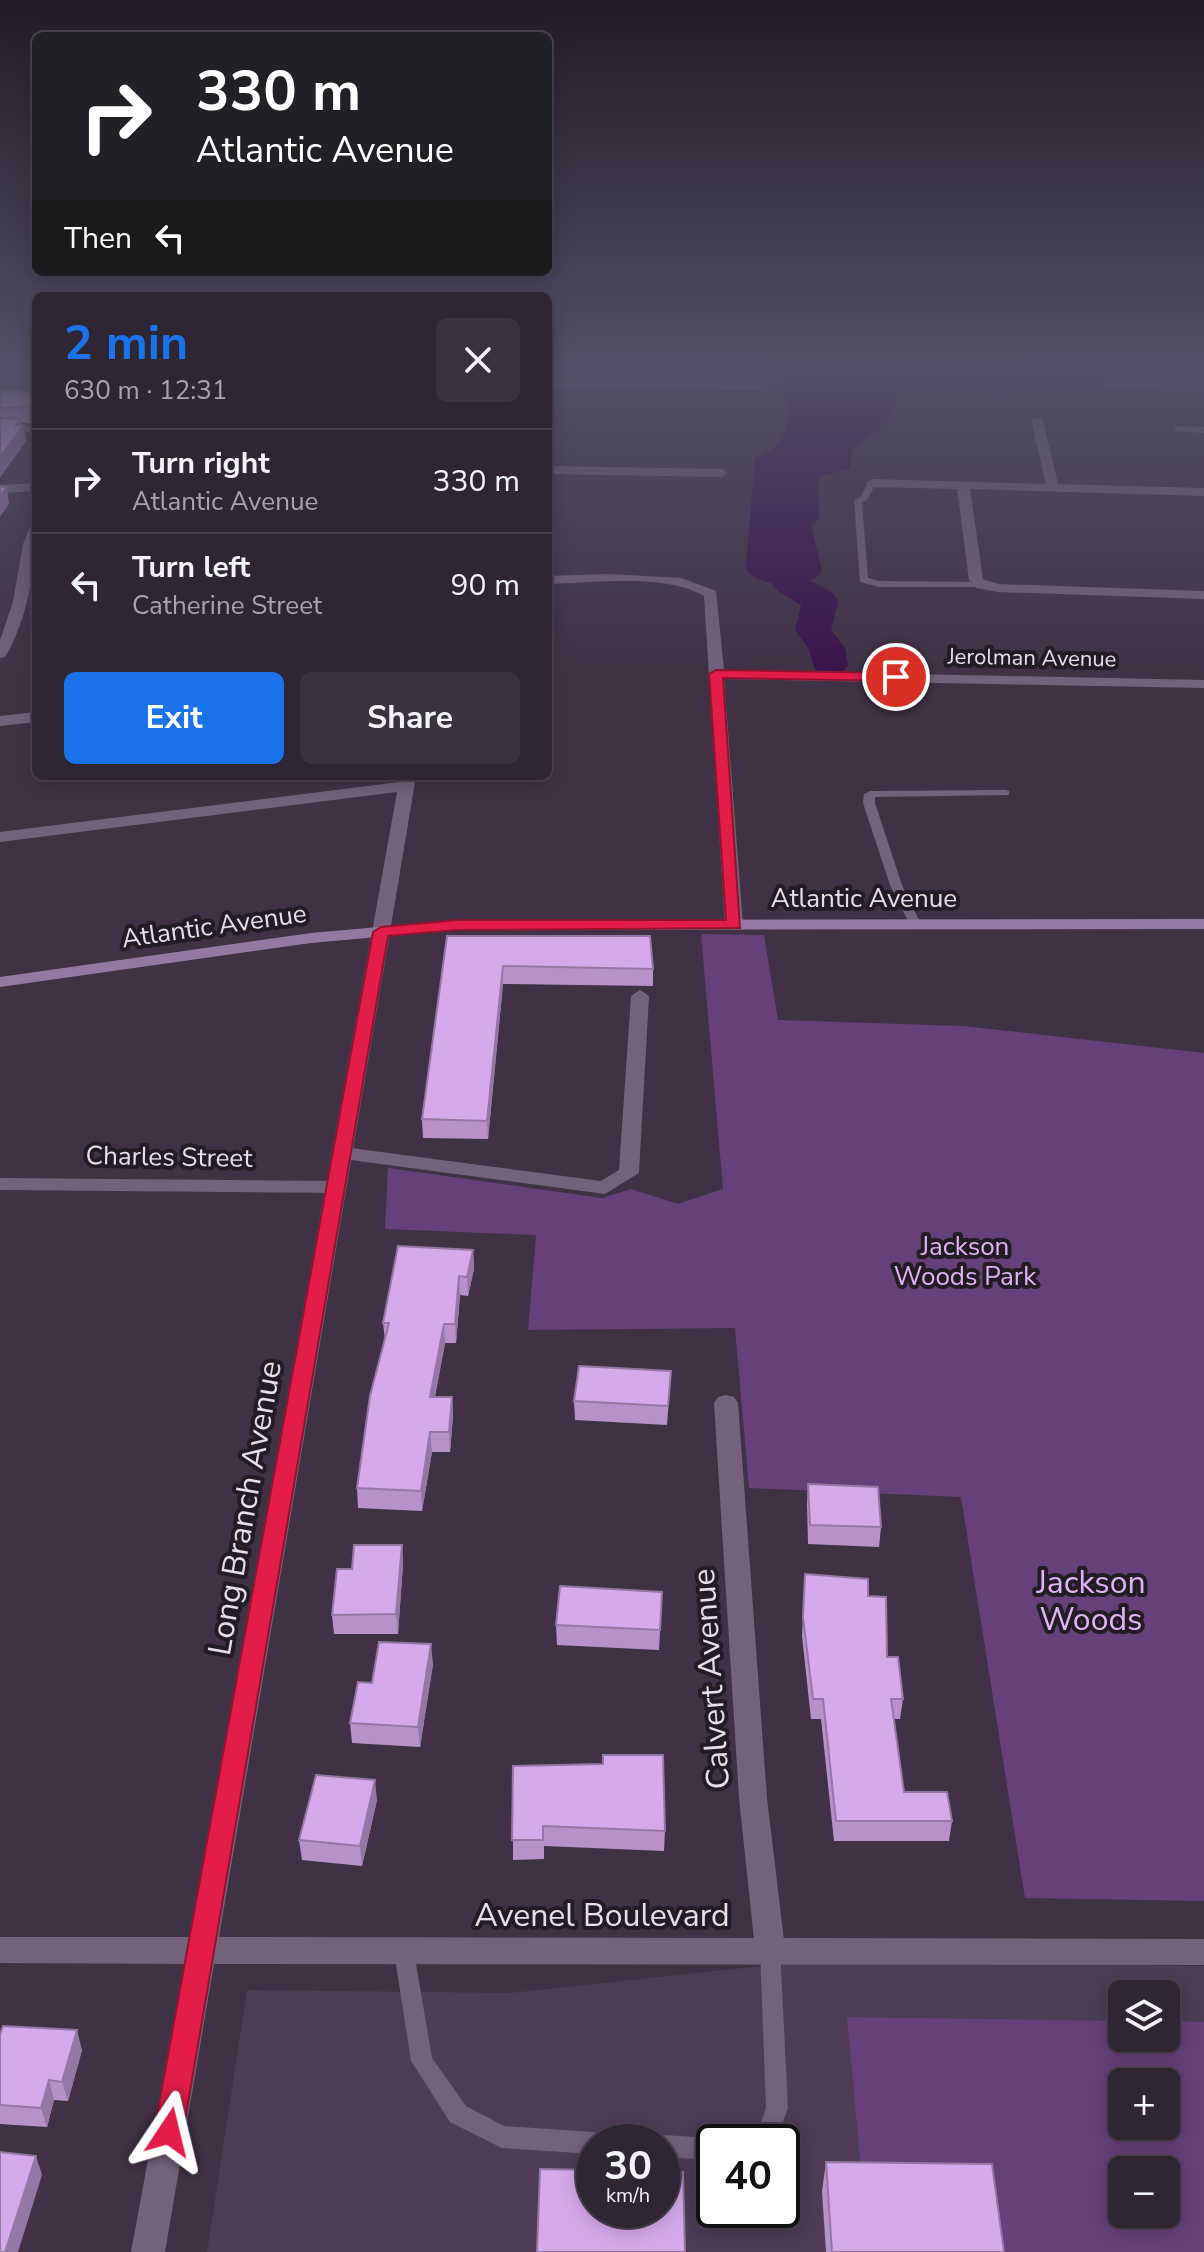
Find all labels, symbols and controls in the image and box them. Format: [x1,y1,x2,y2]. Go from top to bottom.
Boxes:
text: 330 m [196,53,361,130]
icon: right [64,64,168,168]
text: Atlantic Avenue [196,126,454,175]
icon: left [148,216,192,260]
text: Then [64,218,132,259]
text: 2 min [64,310,188,376]
button: close [436,318,520,402]
text: 630 m · 12:31 [64,373,227,408]
text: Turn right [132,443,270,484]
icon: right [64,459,108,503]
text: 330 m [433,461,520,502]
text: Atlantic Avenue [132,484,318,519]
text: Turn left [132,547,250,588]
icon: left [64,563,108,607]
text: 90 m [451,565,520,606]
text: Catherine Street [132,588,322,623]
street label: Jerolman Avenue [946,642,1117,674]
pin [862,643,930,711]
icon: arrive [874,655,918,699]
button: Exit [64,672,284,764]
button: Share [300,672,520,764]
street label: Atlantic Avenue [771,881,957,916]
street label: Atlantic Avenue [119,896,309,956]
street label: Charles Street [85,1138,254,1176]
park label: Jackson Woods Park [894,1229,1037,1294]
street label: Long Branch Avenue [198,1357,292,1659]
park label: Jackson Woods [1035,1561,1146,1641]
street label: Calvert Avenue [682,1567,740,1791]
street label: Avenel Boulevard [474,1894,730,1937]
map controls [1108,1980,1180,2228]
button: layers [1108,1980,1180,2052]
button: + [1108,2068,1180,2140]
position arrow [127,2090,211,2174]
speed limit sign: 40 [696,2124,800,2228]
text: 30 [604,2139,652,2193]
button: − [1108,2156,1180,2228]
text: km/h [606,2182,650,2209]

